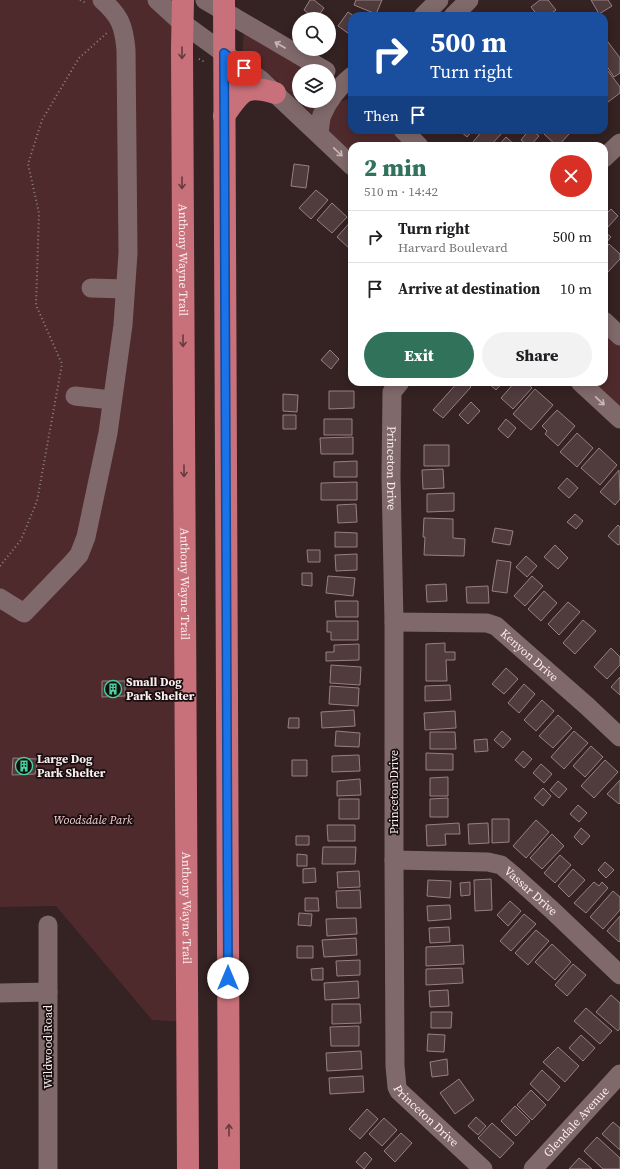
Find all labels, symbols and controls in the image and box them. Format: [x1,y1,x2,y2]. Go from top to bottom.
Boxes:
map controls [292,12,336,108]
button: search [292,12,336,56]
text: 500 m [430,23,507,61]
icon: right [364,28,416,80]
one-way arrow [274,40,286,48]
one-way arrow [178,46,186,59]
pin [227,51,261,85]
icon: arrive [233,57,255,79]
text: Turn right [430,59,512,84]
button: layers [292,64,336,108]
icon: arrive [407,104,429,126]
text: Then [364,105,399,126]
one-way arrow [333,147,343,157]
text: 2 min [364,151,427,184]
button: close [550,155,592,197]
one-way arrow [178,176,186,189]
text: 510 m · 14:42 [364,183,438,200]
street label: Anthony Wayne Trail [175,204,191,317]
text: Turn right [398,218,470,239]
icon: right [364,226,386,248]
text: 500 m [552,226,592,247]
text: Harvard Boulevard [398,239,508,256]
icon: arrive [364,278,386,300]
text: Arrive at destination [398,278,540,299]
text: 10 m [560,278,592,299]
button: Exit [364,332,474,378]
button: Share [482,332,592,378]
one-way arrow [179,334,187,347]
one-way arrow [595,396,605,406]
street label: Princeton Drive [383,426,400,511]
one-way arrow [180,464,188,477]
street label: Anthony Wayne Trail [177,528,193,641]
street label: Kenyon Drive [497,625,562,685]
place label: Small Dog Park Shelter [126,674,195,704]
building icon: Small Dog Park Shelter [103,679,123,699]
street label: Princeton Drive [386,750,402,834]
place label: Large Dog Park Shelter [37,751,106,781]
building icon: Large Dog Park Shelter [14,756,34,776]
park label: Woodsdale Park [54,812,133,828]
street label: Anthony Wayne Trail [178,852,195,965]
street label: Vassar Drive [501,863,561,919]
position arrow [207,957,249,999]
street label: Wildwood Road [40,1005,56,1089]
street label: Princeton Drive [389,1082,462,1150]
street label: Glendale Avenue [540,1083,612,1160]
one-way arrow [225,1124,233,1137]

